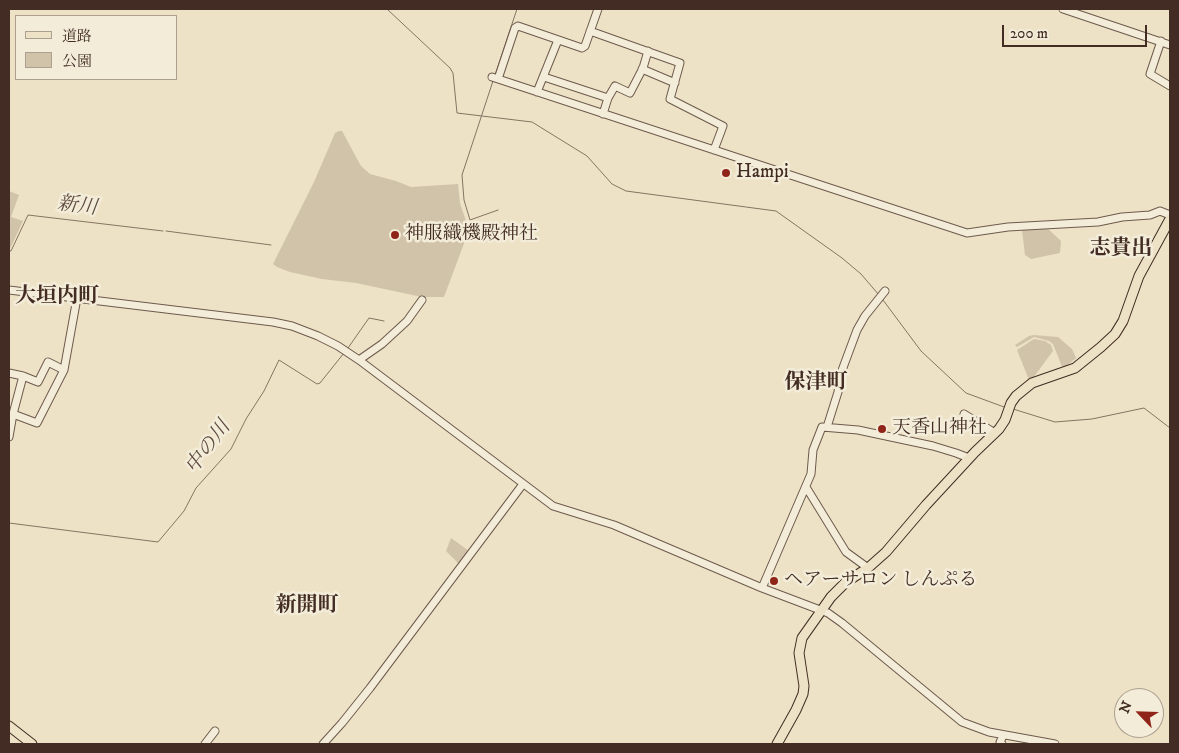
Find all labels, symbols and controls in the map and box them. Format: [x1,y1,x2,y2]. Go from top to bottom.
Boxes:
legend [15,15,178,80]
scale bar [1004,15,1149,47]
text: 200 m [1010,24,1048,43]
text: 道路 [62,27,92,46]
text: 公園 [62,52,92,71]
place label: Hampi [736,162,789,184]
marker: Hampi [720,167,732,179]
water label: 新川 [56,193,98,221]
place label: 神服織機殿神社 [405,224,538,246]
marker: 神服織機殿神社 [389,229,401,241]
district label: 志貴出 [1090,237,1152,263]
district label: 大垣内町 [15,285,99,311]
district label: 保津町 [785,371,847,397]
water label: 中の川 [181,417,237,479]
place label: 天香山神社 [892,418,987,440]
marker: 天香山神社 [876,423,888,435]
place label: ヘアーサロン しんぷる [784,570,978,592]
marker: ヘアーサロン しんぷる [768,575,780,587]
district label: 新開町 [276,594,338,620]
north arrow [1114,688,1164,738]
text: N [1116,698,1137,716]

